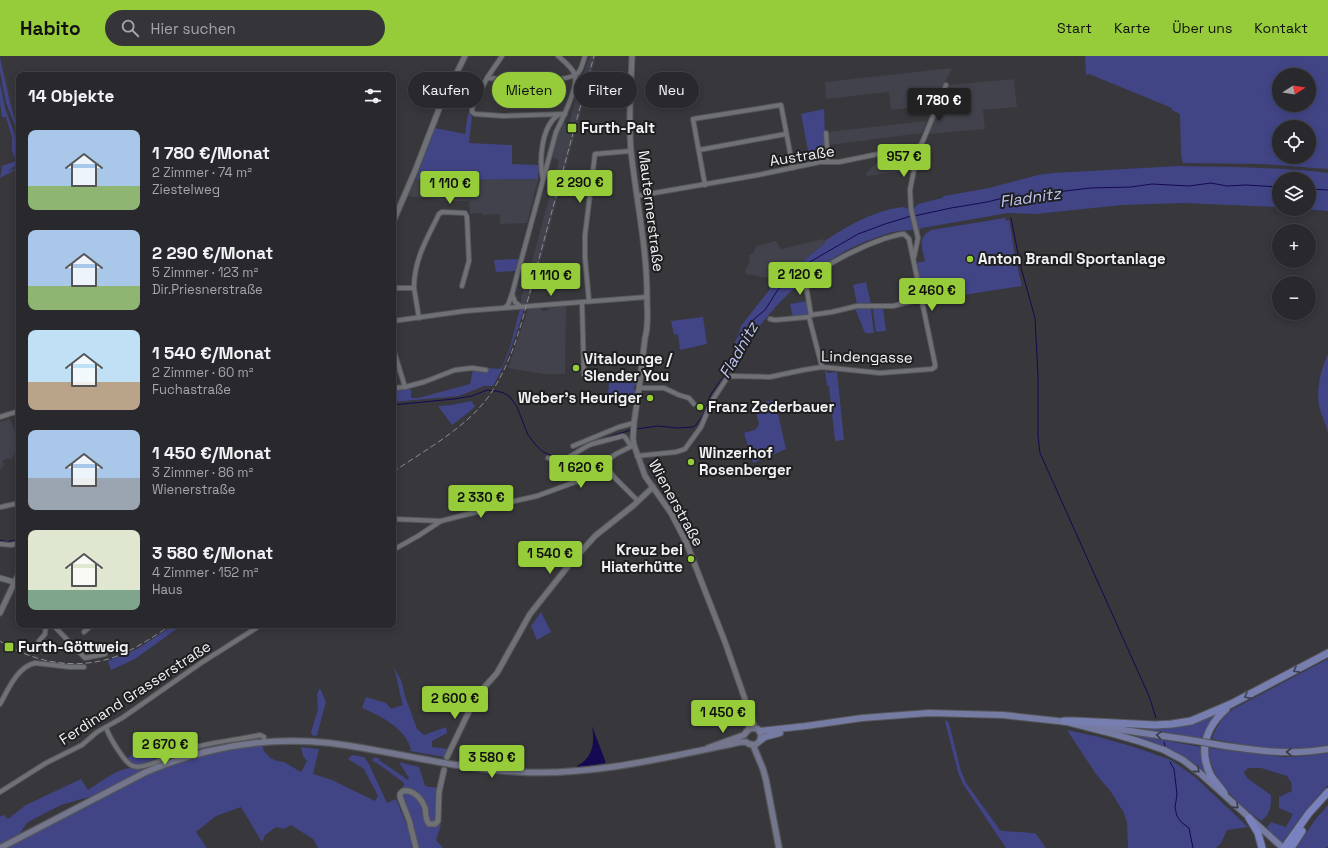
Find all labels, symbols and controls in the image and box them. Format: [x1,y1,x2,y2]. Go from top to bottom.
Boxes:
search box [105,10,385,46]
text: Habito [20,16,81,41]
icon: search [119,17,141,39]
text: Hier suchen [151,19,236,38]
text: Start [1057,19,1092,37]
text: Karte [1114,19,1150,37]
text: Über uns [1172,19,1232,37]
text: Kontakt [1254,19,1308,37]
north arrow [1272,68,1316,112]
map controls [1272,68,1316,320]
chip: Kaufen [408,72,484,108]
chip: Mieten [492,72,566,108]
chip: Filter [574,72,637,108]
chip: Neu [645,72,699,108]
text: 14 Objekte [28,85,114,107]
icon: filters [362,85,384,107]
pin: 1 780 € [902,88,976,122]
text: 1 780 € [917,92,961,109]
place label: Furth-Palt [581,118,655,137]
button: locate [1272,120,1316,164]
marker: Furth-Palt [566,122,578,134]
street label: Austraße [768,141,836,170]
text: 1 780 €/Monat [152,142,270,164]
pin: 957 € [876,144,932,178]
icon: home [60,146,108,194]
text: 957 € [887,148,922,165]
street label: Mauternerstraße [635,149,668,273]
text: 2 Zimmer · 74 m² [152,164,252,181]
pin: 2 290 € [543,170,617,204]
pin: 1 110 € [413,171,487,205]
button: layers [1272,172,1316,216]
text: 2 290 € [556,174,604,191]
text: 1 110 € [429,175,471,192]
text: Ziestelweg [152,181,220,198]
water label: Fladnitz [998,183,1064,212]
button: + [1272,224,1316,268]
text: 2 290 €/Monat [152,242,273,264]
icon: home [60,246,108,294]
place label: Anton Brandl Sportanlage [978,249,1166,268]
marker: Anton Brandl Sportanlage [965,254,975,264]
pin: 2 120 € [763,262,837,296]
pin: 1 110 € [514,263,588,297]
text: 5 Zimmer · 123 m² [152,264,258,281]
text: 2 120 € [777,266,823,283]
text: 1 110 € [530,267,572,284]
button: − [1272,276,1316,320]
pin: 2 460 € [895,278,969,312]
text: Dir.Priesnerstraße [152,281,263,298]
text: 2 460 € [908,282,956,299]
water label: Fladnitz [714,317,764,382]
text: 1 540 €/Monat [152,342,271,364]
icon: home [60,346,108,394]
street label: Lindengasse [821,346,913,367]
place label: Vitalounge / Slender You [584,349,673,385]
marker: Vitalounge / Slender You [571,363,581,373]
text: 2 Zimmer · 60 m² [152,364,254,381]
text: Fuchastraße [152,381,231,398]
place label: Weber's Heuriger [518,388,642,407]
marker: Weber's Heuriger [645,393,655,403]
place label: Franz Zederbauer [708,397,835,416]
marker: Franz Zederbauer [695,402,705,412]
text: 1 450 €/Monat [152,442,271,464]
place label: Winzerhof Rosenberger [699,443,792,479]
icon: home [60,446,108,494]
pin: 1 620 € [544,455,618,489]
street label: Wienerstraße [645,456,708,550]
marker: Winzerhof Rosenberger [686,457,696,467]
text: 1 620 € [558,459,604,476]
text: 3 Zimmer · 86 m² [152,464,253,481]
text: Wienerstraße [152,481,235,498]
pin: 2 330 € [444,485,518,519]
text: 2 330 € [457,489,505,506]
place label: Kreuz bei Hiaterhütte [601,540,683,576]
pin: 1 540 € [513,541,587,575]
text: 3 580 €/Monat [152,542,273,564]
text: 1 540 € [527,545,573,562]
icon: home [60,546,108,594]
marker: Kreuz bei Hiaterhütte [686,554,696,564]
text: 4 Zimmer · 152 m² [152,564,258,581]
text: Haus [152,581,183,598]
street label: Ferdinand Grasserstraße [55,636,214,749]
place label: Furth-Göttweig [18,637,129,656]
marker: Furth-Göttweig [3,641,15,653]
one-way arrow [1293,665,1300,673]
pin: 2 600 € [418,686,492,720]
text: 2 600 € [431,690,479,707]
one-way arrow [1244,691,1251,698]
pin: 1 450 € [686,700,760,734]
text: 1 450 € [700,704,746,721]
one-way arrow [1156,731,1162,740]
pin: 2 670 € [128,732,202,766]
text: 2 670 € [142,736,188,753]
pin: 3 580 € [455,745,529,779]
one-way arrow [1286,748,1292,756]
text: 3 580 € [468,749,516,766]
one-way arrow [1193,766,1200,773]
one-way arrow [1231,801,1239,808]

